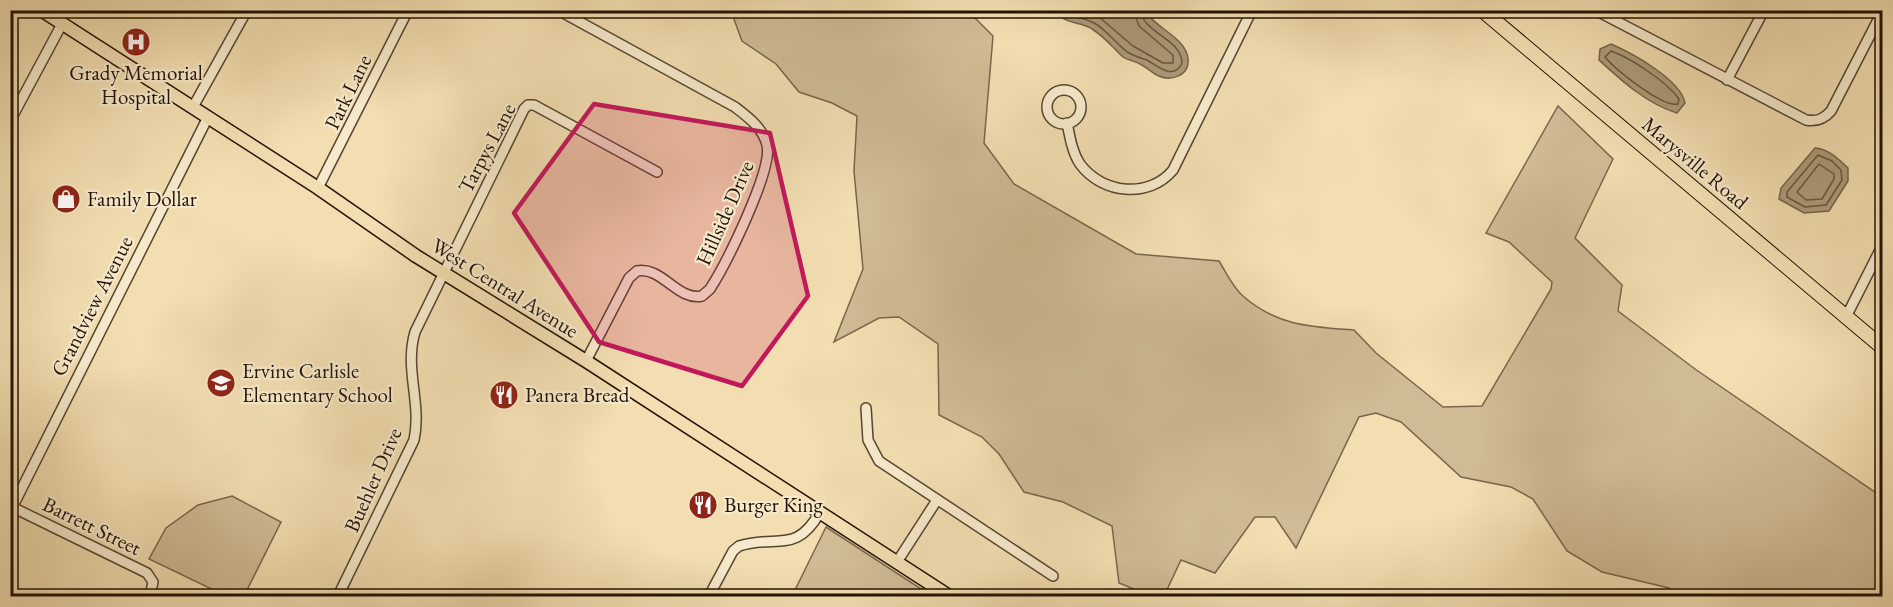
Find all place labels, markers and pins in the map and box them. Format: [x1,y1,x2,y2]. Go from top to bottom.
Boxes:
hospital icon: Grady Memorial Hospital [120,26,152,58]
place label: Grady Memorial Hospital [69,59,203,110]
shop icon: Family Dollar [50,183,82,215]
place label: Family Dollar [87,185,197,212]
place label: Ervine Carlisle Elementary School [242,357,393,408]
school or university icon: Ervine Carlisle Elementary School [205,367,237,399]
restaurant icon: Panera Bread [488,379,520,411]
place label: Panera Bread [525,381,630,408]
restaurant icon: Burger King [687,489,719,521]
place label: Burger King [724,491,823,518]

